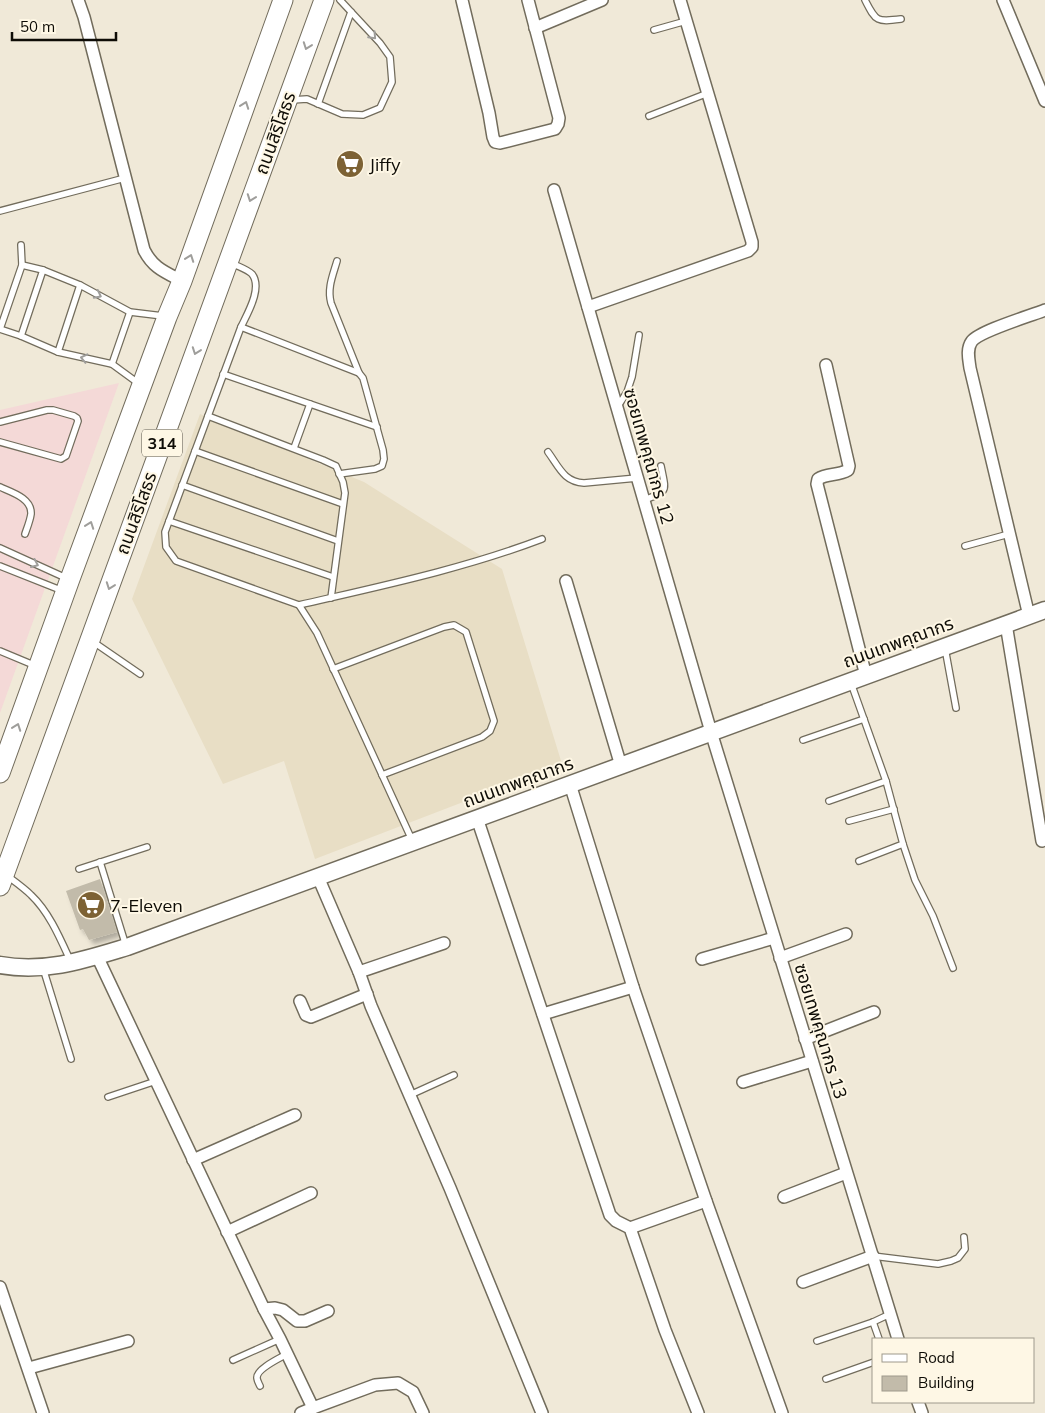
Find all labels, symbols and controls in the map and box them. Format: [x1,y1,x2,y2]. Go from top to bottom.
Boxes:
scale bar [12,10,116,42]
text: 50 m [20,17,55,36]
one-way arrow [367,30,376,39]
one-way arrow [303,41,313,50]
street label: ถนนสิริโสธร [249,88,301,177]
one-way arrow [239,101,249,110]
supermarket icon: Jiffy [335,149,365,179]
place label: Jiffy [369,153,401,176]
one-way arrow [247,194,257,202]
one-way arrow [184,254,194,263]
one-way arrow [93,289,102,299]
one-way arrow [192,346,202,355]
one-way arrow [79,353,88,363]
street label: ซอยเทพคุณากร 12 [619,385,679,527]
road number: 314 [142,429,182,456]
street label: ถนนสิริโสธร [110,468,162,557]
one-way arrow [84,521,94,530]
one-way arrow [30,557,39,568]
one-way arrow [106,581,116,590]
street label: ถนนเทพคุณากร [840,611,957,673]
one-way arrow [11,723,21,732]
street label: ถนนเทพคุณากร [460,751,577,813]
supermarket icon: 7-Eleven [76,890,106,920]
place label: 7-Eleven [110,894,183,917]
street label: ซอยเทพคุณากร 13 [789,960,853,1102]
legend [872,1338,1035,1403]
text: Road [918,1348,955,1367]
text: Building [918,1373,974,1392]

